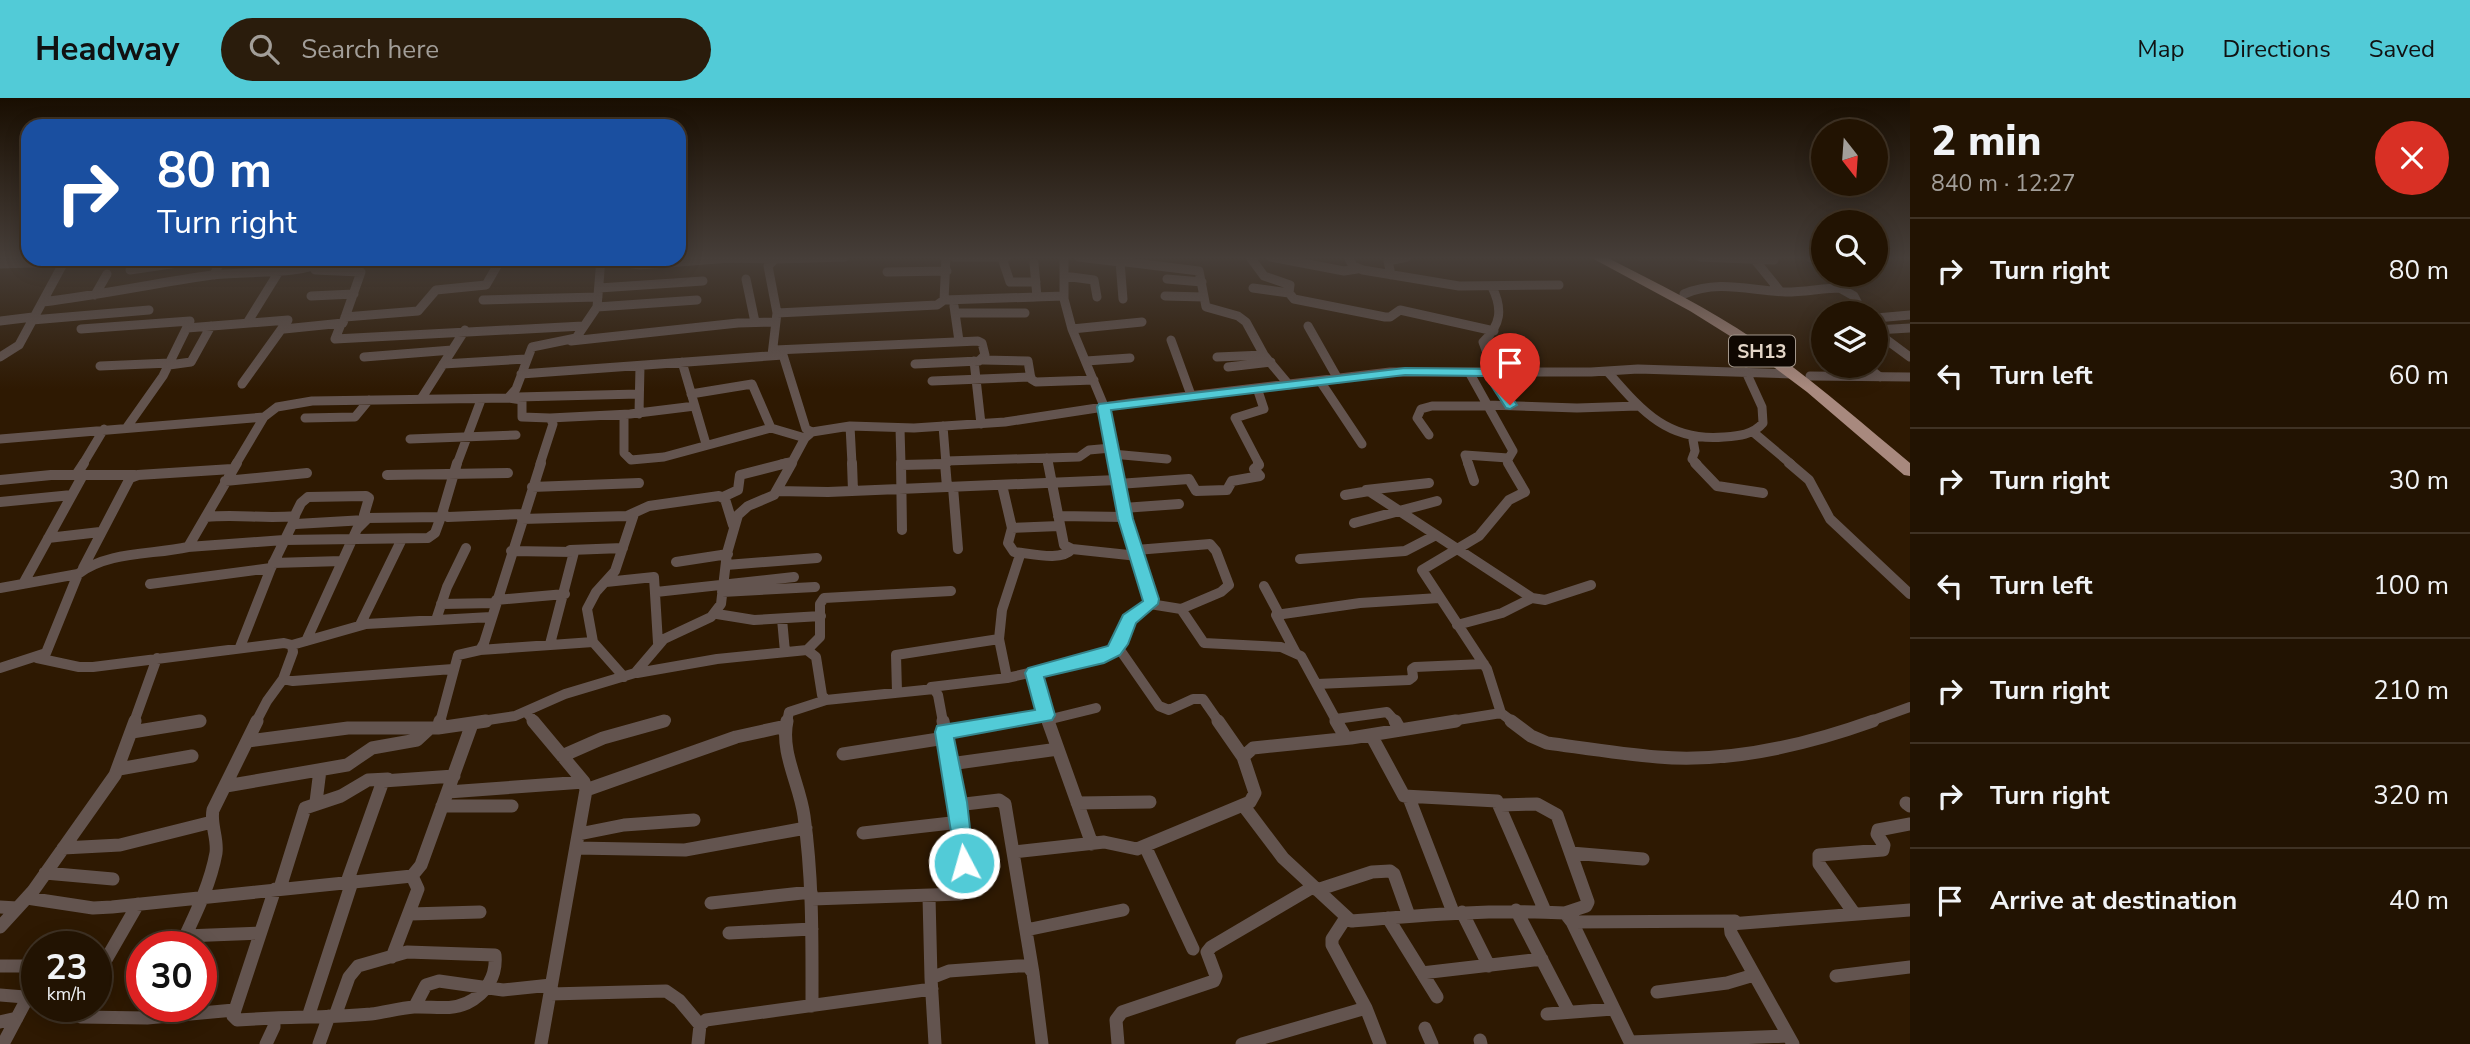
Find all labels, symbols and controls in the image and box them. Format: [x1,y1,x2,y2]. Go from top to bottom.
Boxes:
search box [221,18,711,81]
text: Headway [35,27,179,72]
icon: search [245,30,283,68]
text: Search here [301,32,439,67]
text: Map [2137,33,2184,65]
text: Directions [2222,33,2331,65]
text: Saved [2369,33,2435,65]
text: 2 min [1931,113,2041,170]
north arrow [1811,119,1888,196]
map controls [1811,119,1888,378]
button: close [2375,121,2449,195]
text: 80 m [157,137,272,204]
icon: right [42,147,133,238]
text: 840 m · 12:27 [1931,168,2076,199]
text: Turn right [157,201,297,244]
button: search [1811,210,1888,287]
icon: right [1931,252,1969,290]
text: Turn right [1990,253,2109,288]
text: 80 m [2389,253,2449,288]
button: layers [1811,301,1888,378]
pin [1480,333,1540,405]
road number: SH13 [1729,336,1795,366]
icon: arrive [1491,344,1529,382]
icon: left [1931,357,1969,395]
text: Turn left [1990,358,2093,393]
text: 60 m [2389,358,2449,393]
icon: right [1931,462,1969,500]
text: Turn right [1990,463,2109,498]
text: 30 m [2389,463,2449,498]
icon: left [1931,567,1969,605]
text: Turn left [1990,568,2093,603]
text: 100 m [2373,568,2449,603]
icon: right [1931,672,1969,710]
text: Turn right [1990,673,2109,708]
text: 210 m [2373,673,2449,708]
icon: right [1931,777,1969,815]
text: Turn right [1990,778,2109,813]
text: 320 m [2373,778,2449,813]
position arrow [927,826,1001,900]
icon: arrive [1931,882,1969,920]
text: Arrive at destination [1990,883,2237,918]
text: 40 m [2389,883,2449,918]
speed limit sign: 30 [126,931,217,1022]
text: 23 [45,944,88,991]
text: km/h [47,982,86,1006]

